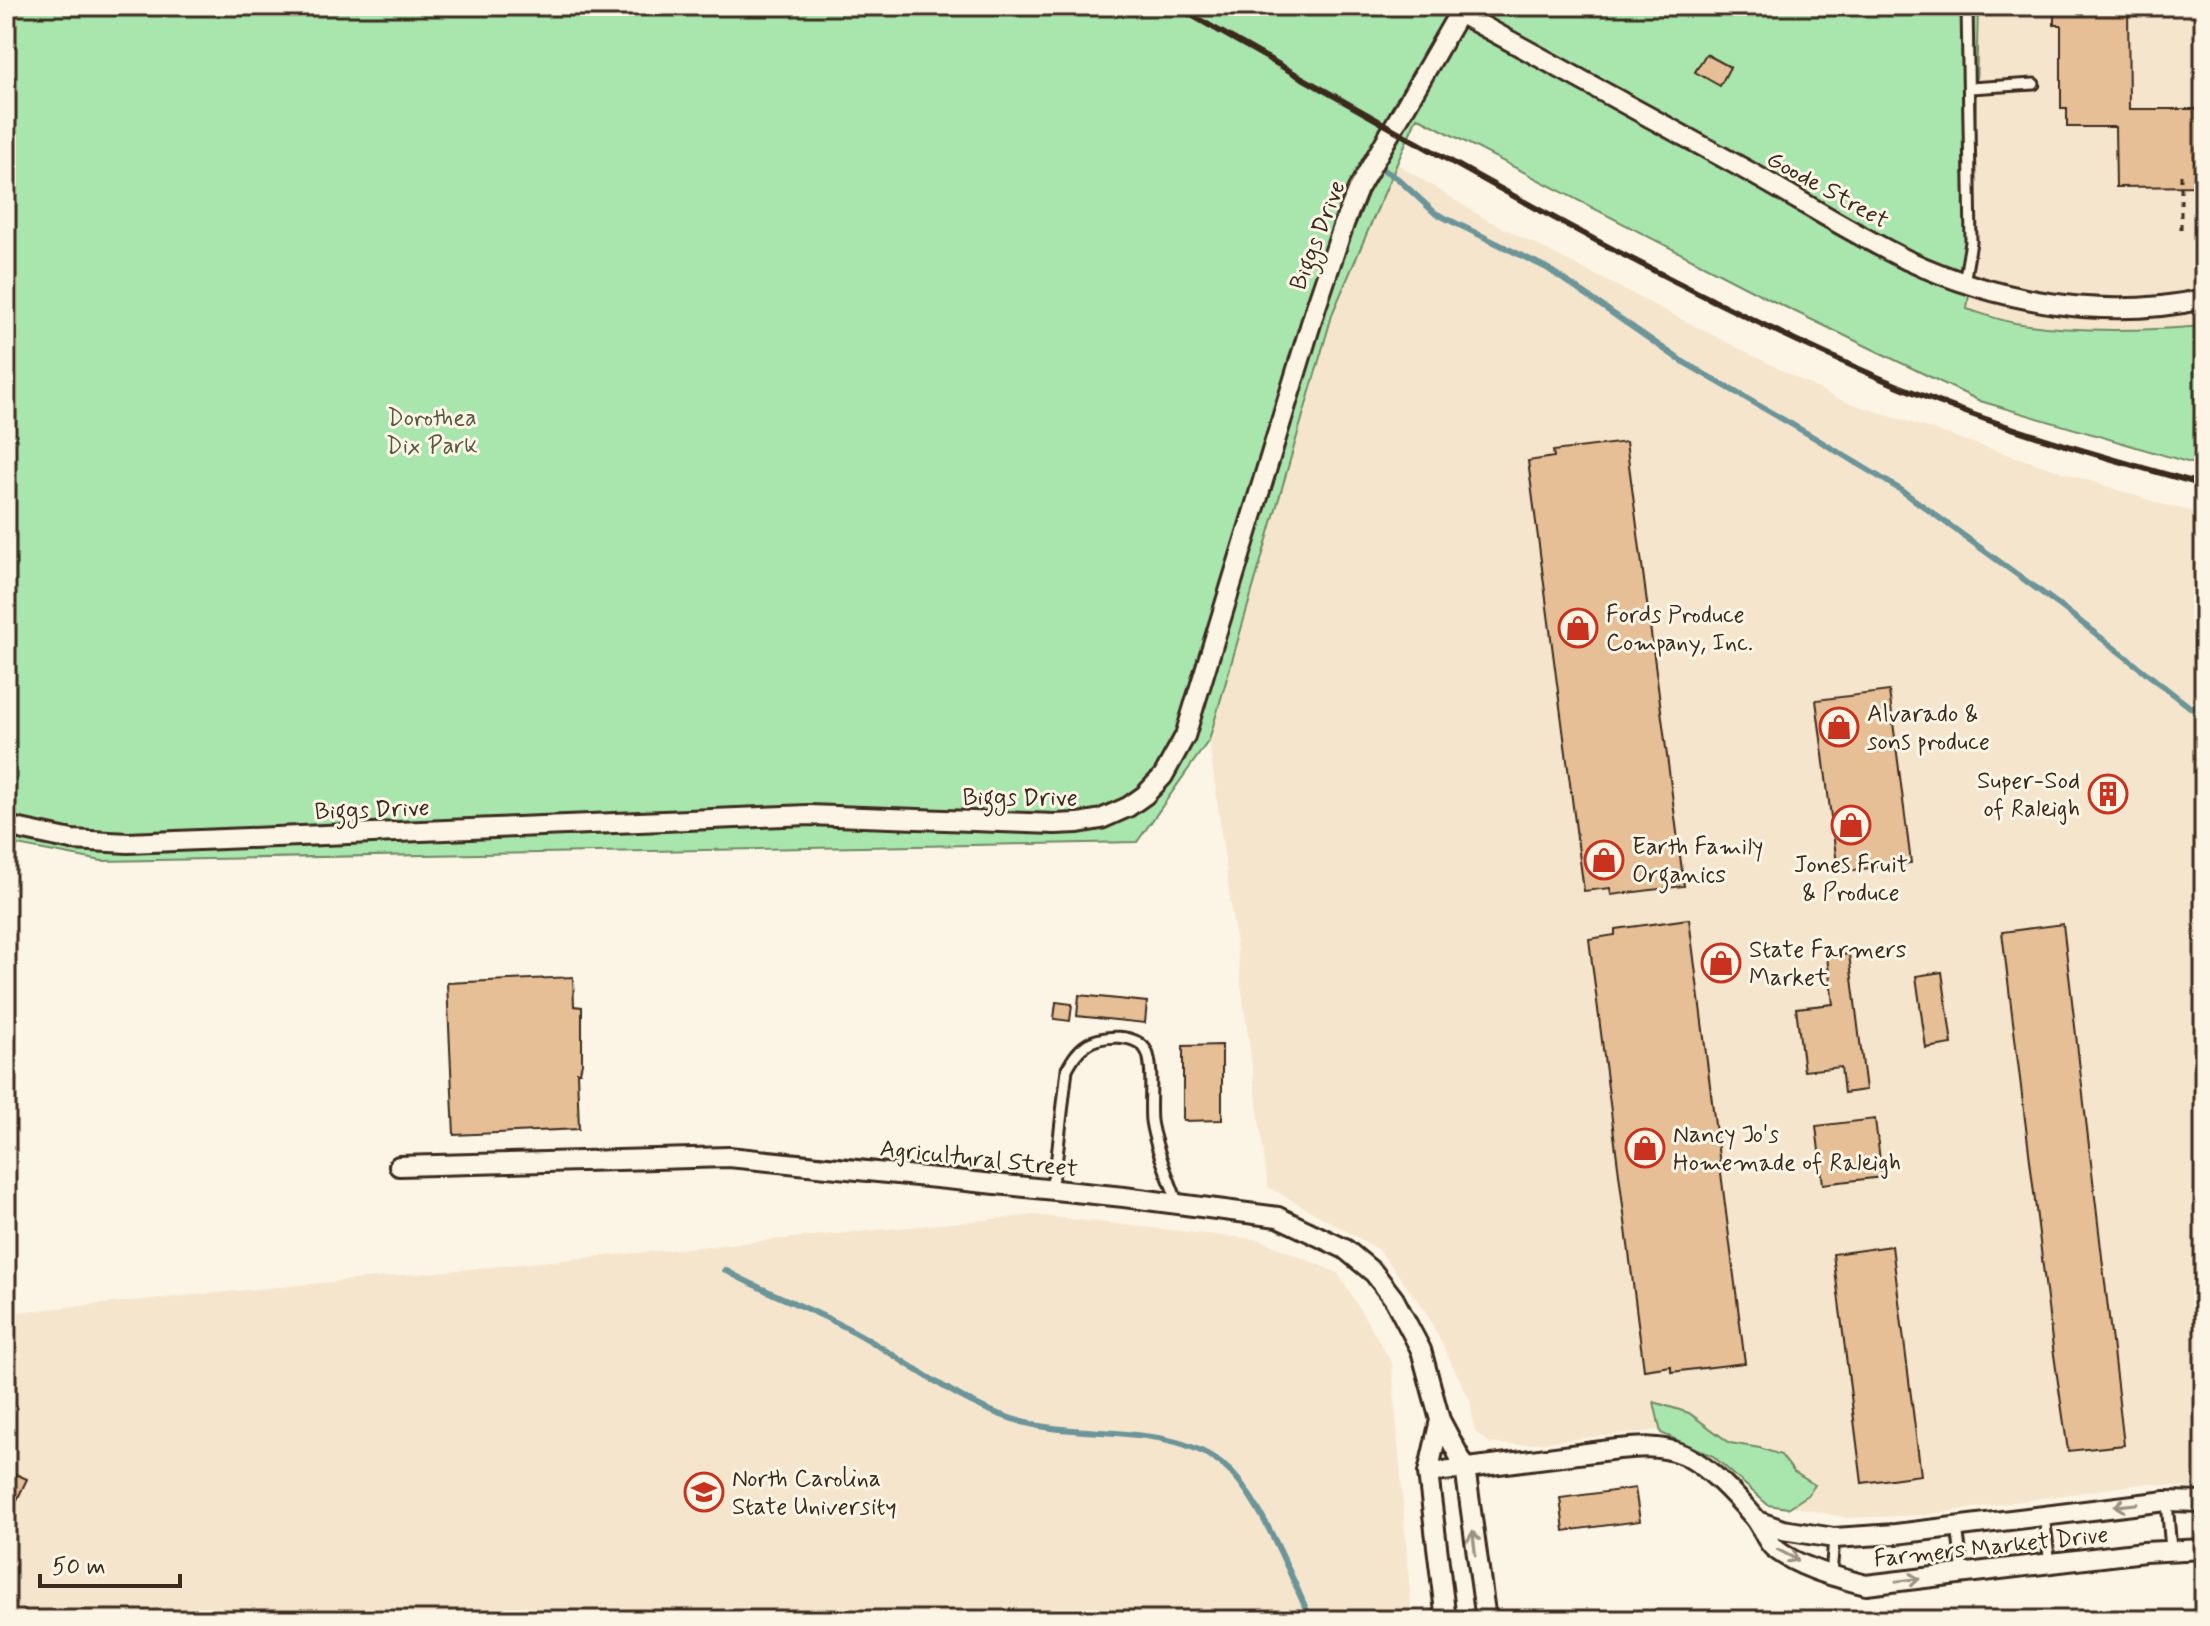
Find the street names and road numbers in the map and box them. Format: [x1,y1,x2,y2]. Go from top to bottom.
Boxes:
street label: Goode Street [1761,144,1894,237]
street label: Biggs Drive [1283,176,1356,296]
street label: Biggs Drive [962,783,1078,817]
street label: Biggs Drive [314,793,430,831]
street label: Agricultural Street [878,1134,1079,1185]
street label: Farmers Market Drive [1872,1520,2110,1575]

